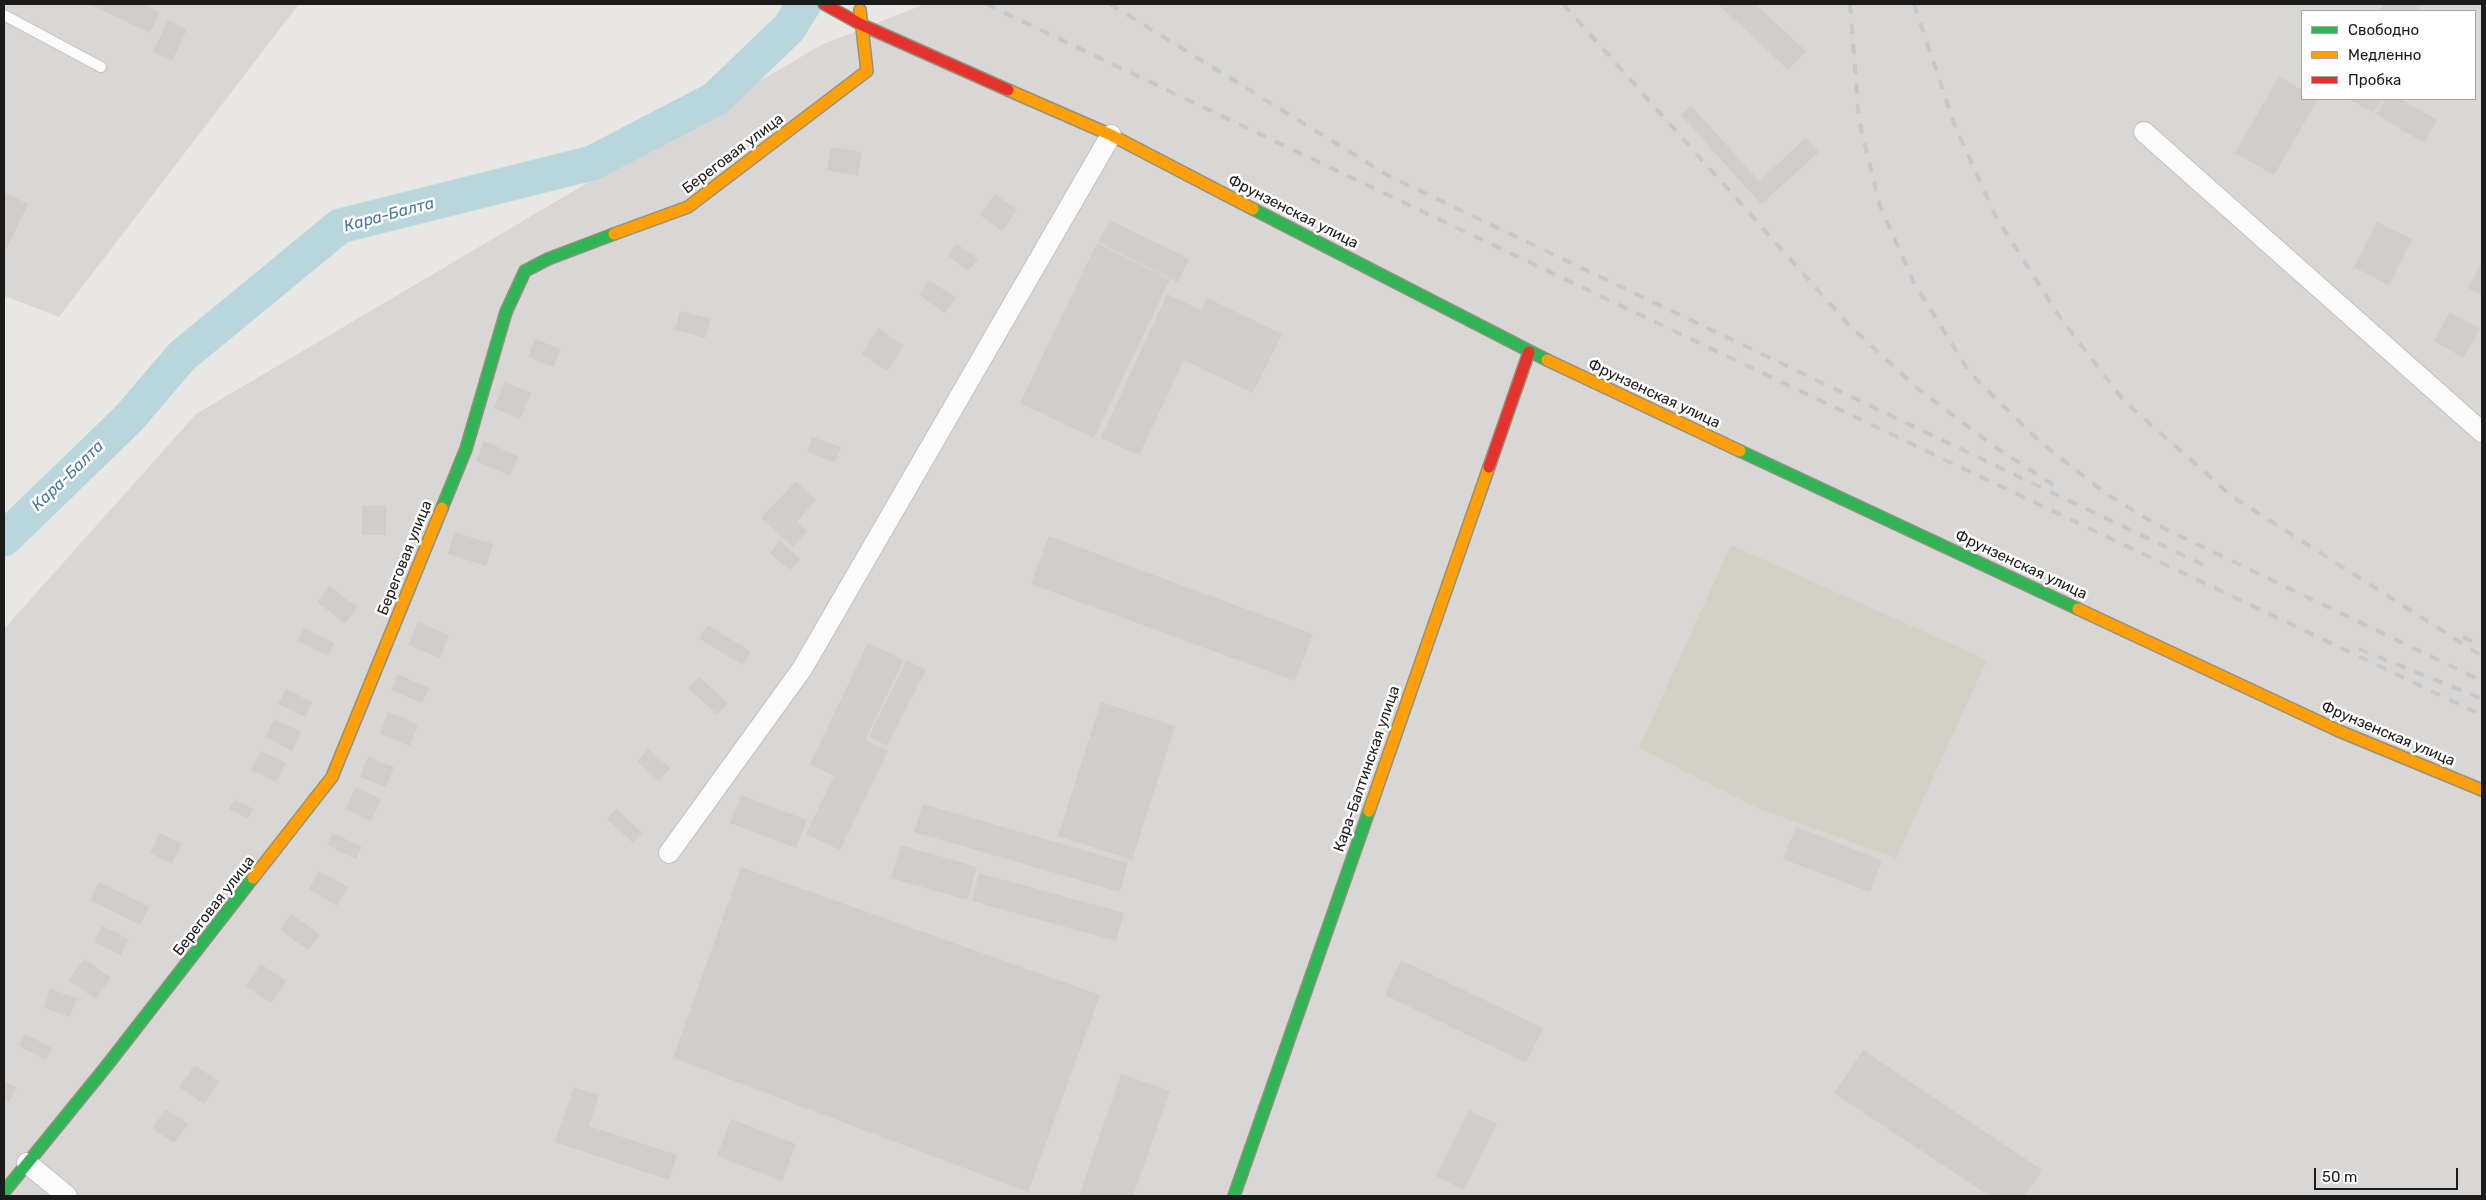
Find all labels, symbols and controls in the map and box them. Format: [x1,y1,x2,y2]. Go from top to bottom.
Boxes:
legend [2301,10,2476,100]
text: Свободно [2348,21,2419,39]
text: Медленно [2348,46,2421,64]
text: Пробка [2348,71,2401,89]
street label: Береговая улица [679,110,787,198]
street label: Фрунзенская улица [1225,171,1361,253]
water label: Кара-Балта [342,194,436,236]
street label: Фрунзенская улица [1585,355,1723,433]
water label: Кара-Балта [28,437,108,515]
street label: Береговая улица [374,498,436,618]
street label: Фрунзенская улица [1952,526,2090,604]
street label: Кара-Балтинская улица [1330,684,1404,854]
street label: Фрунзенская улица [2318,698,2458,770]
street label: Береговая улица [169,852,259,960]
scale bar [2316,1158,2460,1190]
text: 50 m [2322,1168,2357,1186]

